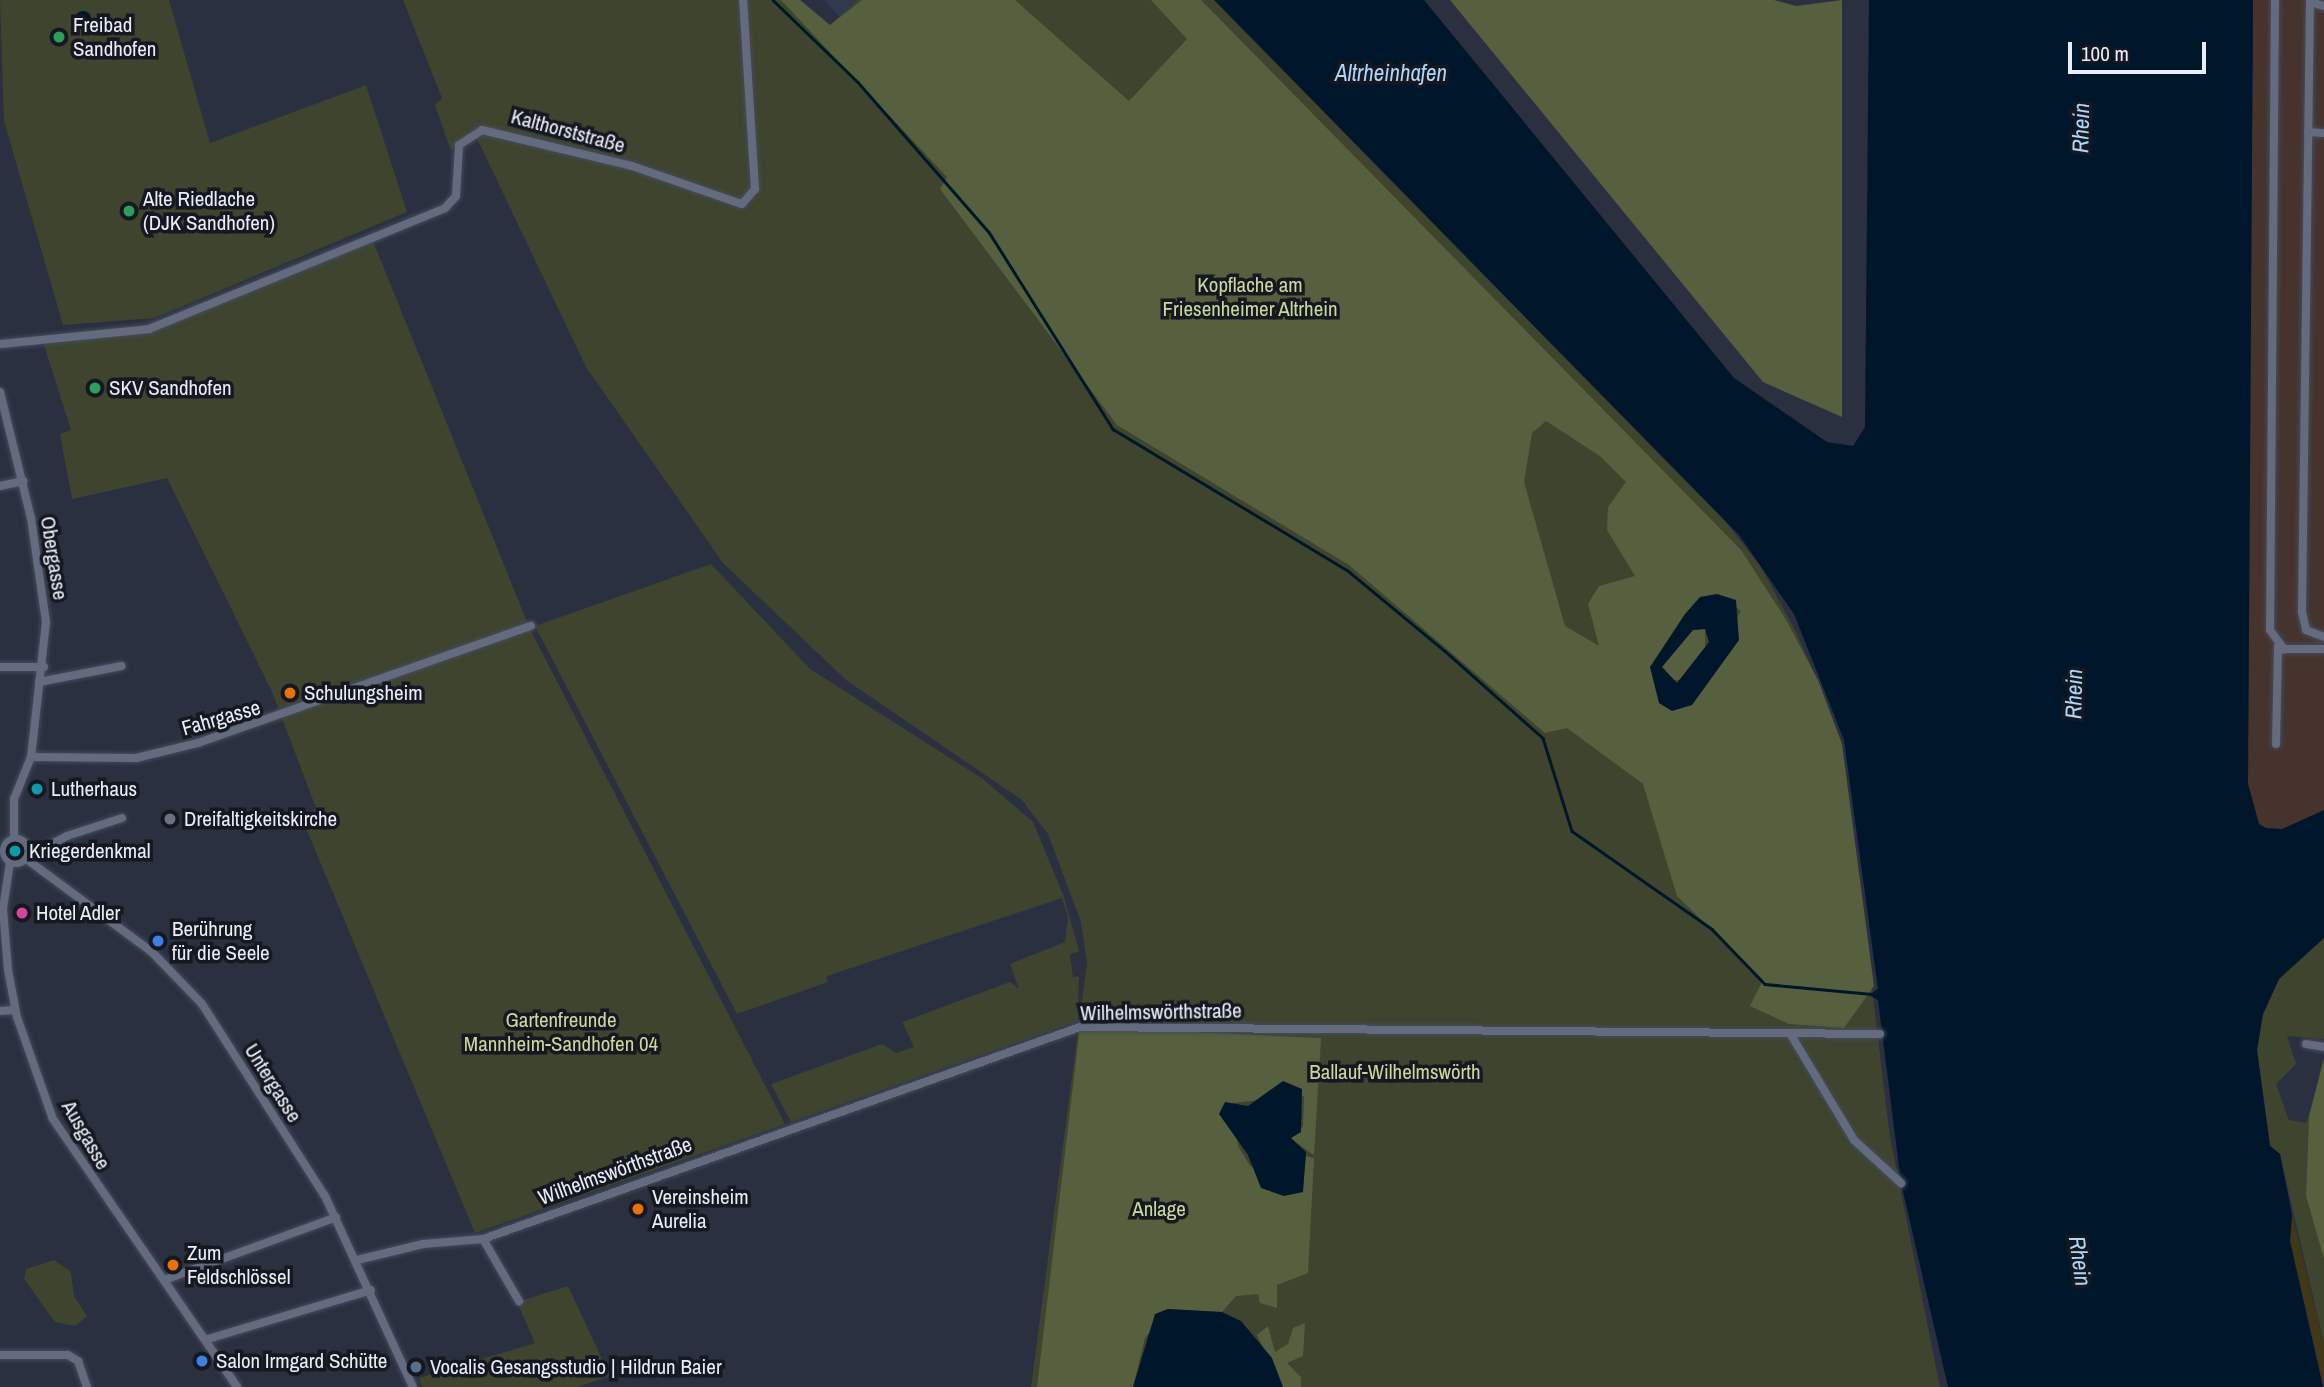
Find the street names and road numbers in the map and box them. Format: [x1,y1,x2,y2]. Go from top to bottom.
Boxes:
street label: Kalthorststraße [508,104,628,158]
street label: Obergasse [35,514,73,602]
street label: Fahrgasse [179,695,263,741]
street label: Wilhelmswörthstraße [1080,998,1242,1026]
street label: Untergasse [239,1039,307,1127]
street label: Ausgasse [56,1096,116,1174]
street label: Wilhelmswörthstraße [535,1132,695,1210]

